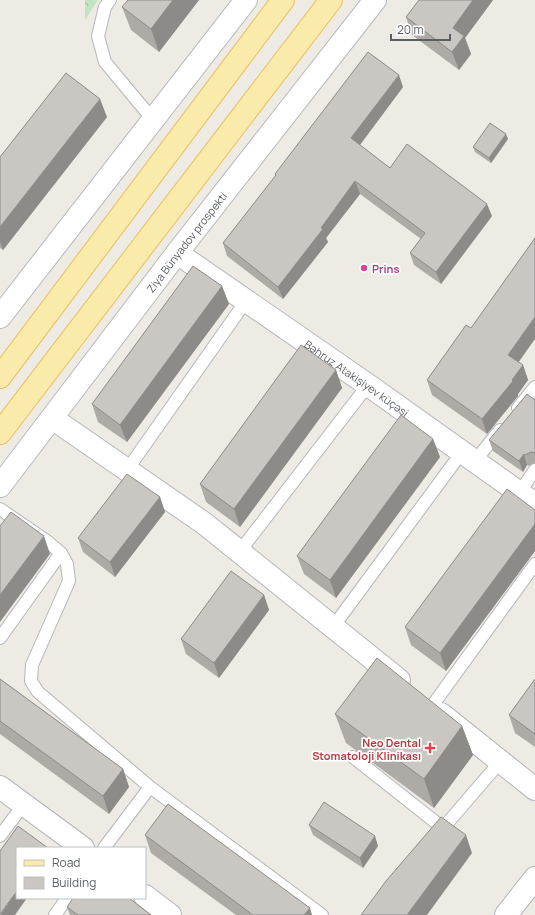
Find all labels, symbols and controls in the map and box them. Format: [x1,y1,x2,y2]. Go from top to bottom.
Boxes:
scale bar [391,16,450,42]
text: 20 m [397,21,424,38]
street label: Ziya Bünyadov prospekti [142,189,230,295]
place label: Prins [372,261,399,276]
marker: Prins [359,263,369,273]
street label: Bəhruz Atakişiyev küçəsi [302,336,412,420]
place label: Neo Dental Stomatoloji Klinikası [312,735,421,763]
marker: Neo Dental Stomatoloji Klinikası [424,742,436,754]
legend [16,847,146,899]
text: Road [52,854,80,871]
text: Building [52,874,96,891]

